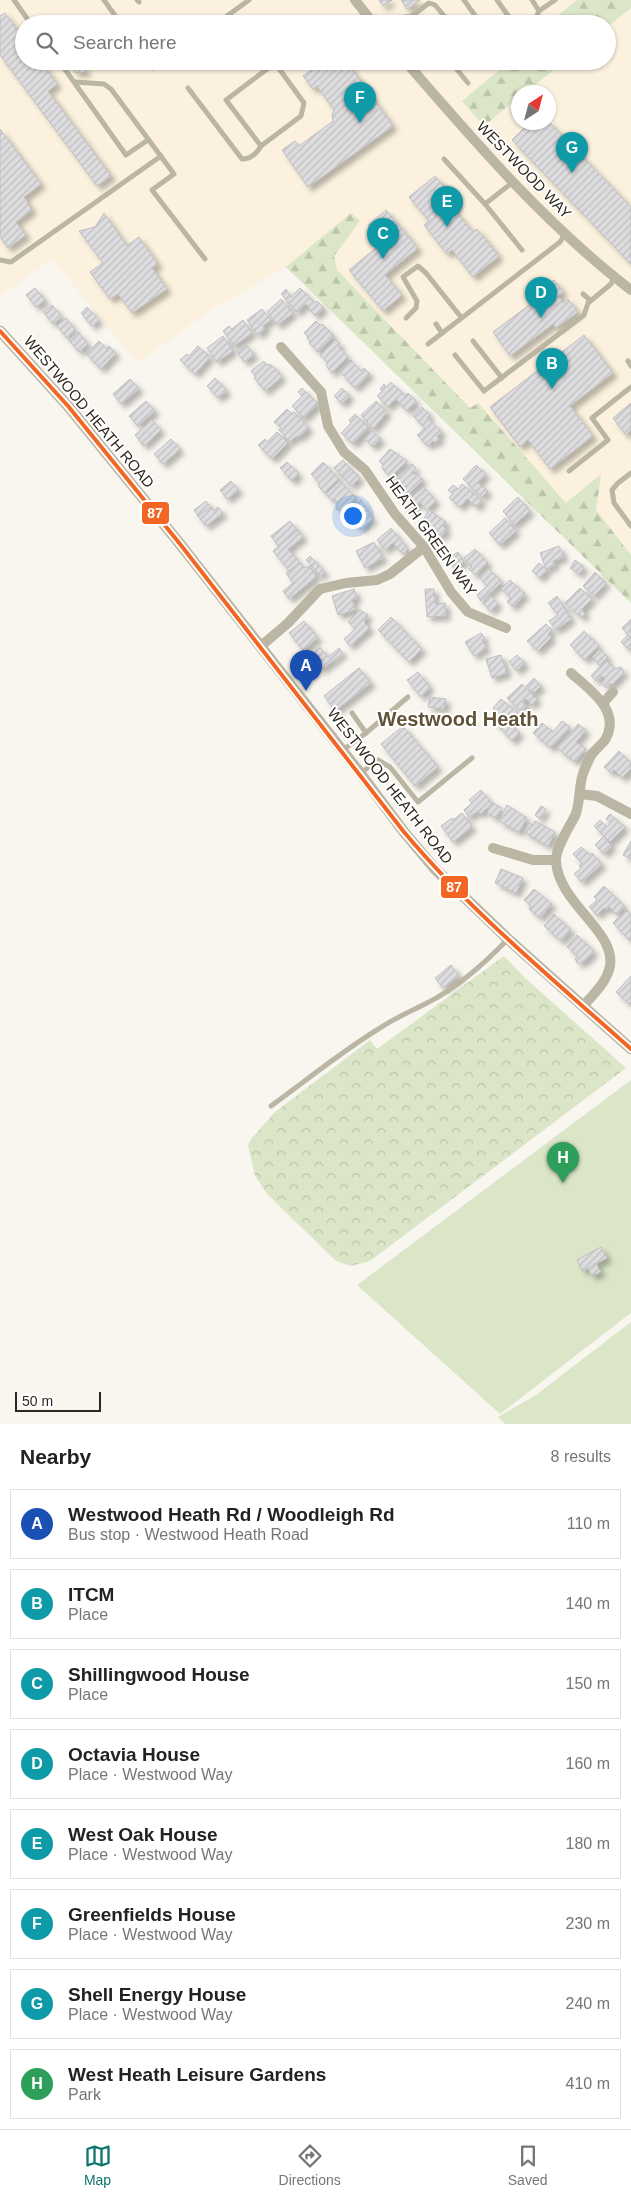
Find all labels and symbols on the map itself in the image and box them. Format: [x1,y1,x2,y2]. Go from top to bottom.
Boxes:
pin: F [344,82,376,123]
north arrow [511,85,556,130]
street label: WESTWOOD WAY [474,118,575,222]
pin: G [556,132,588,173]
pin: E [431,186,463,227]
pin: C [367,218,399,259]
pin: D [525,277,557,318]
street label: WESTWOOD HEATH ROAD [21,332,158,491]
pin: B [536,348,568,389]
street label: HEATH GREEN WAY [382,472,481,599]
line badge: 87 [141,501,170,525]
your location [340,503,366,529]
text: 87 [147,505,163,521]
pin: A [290,650,322,691]
street label: WESTWOOD HEATH ROAD [324,704,457,867]
district label: Westwood Heath [378,708,538,730]
line badge: 87 [440,875,469,899]
text: 87 [446,879,462,895]
pin: H [547,1142,579,1183]
scale bar [15,1389,101,1412]

